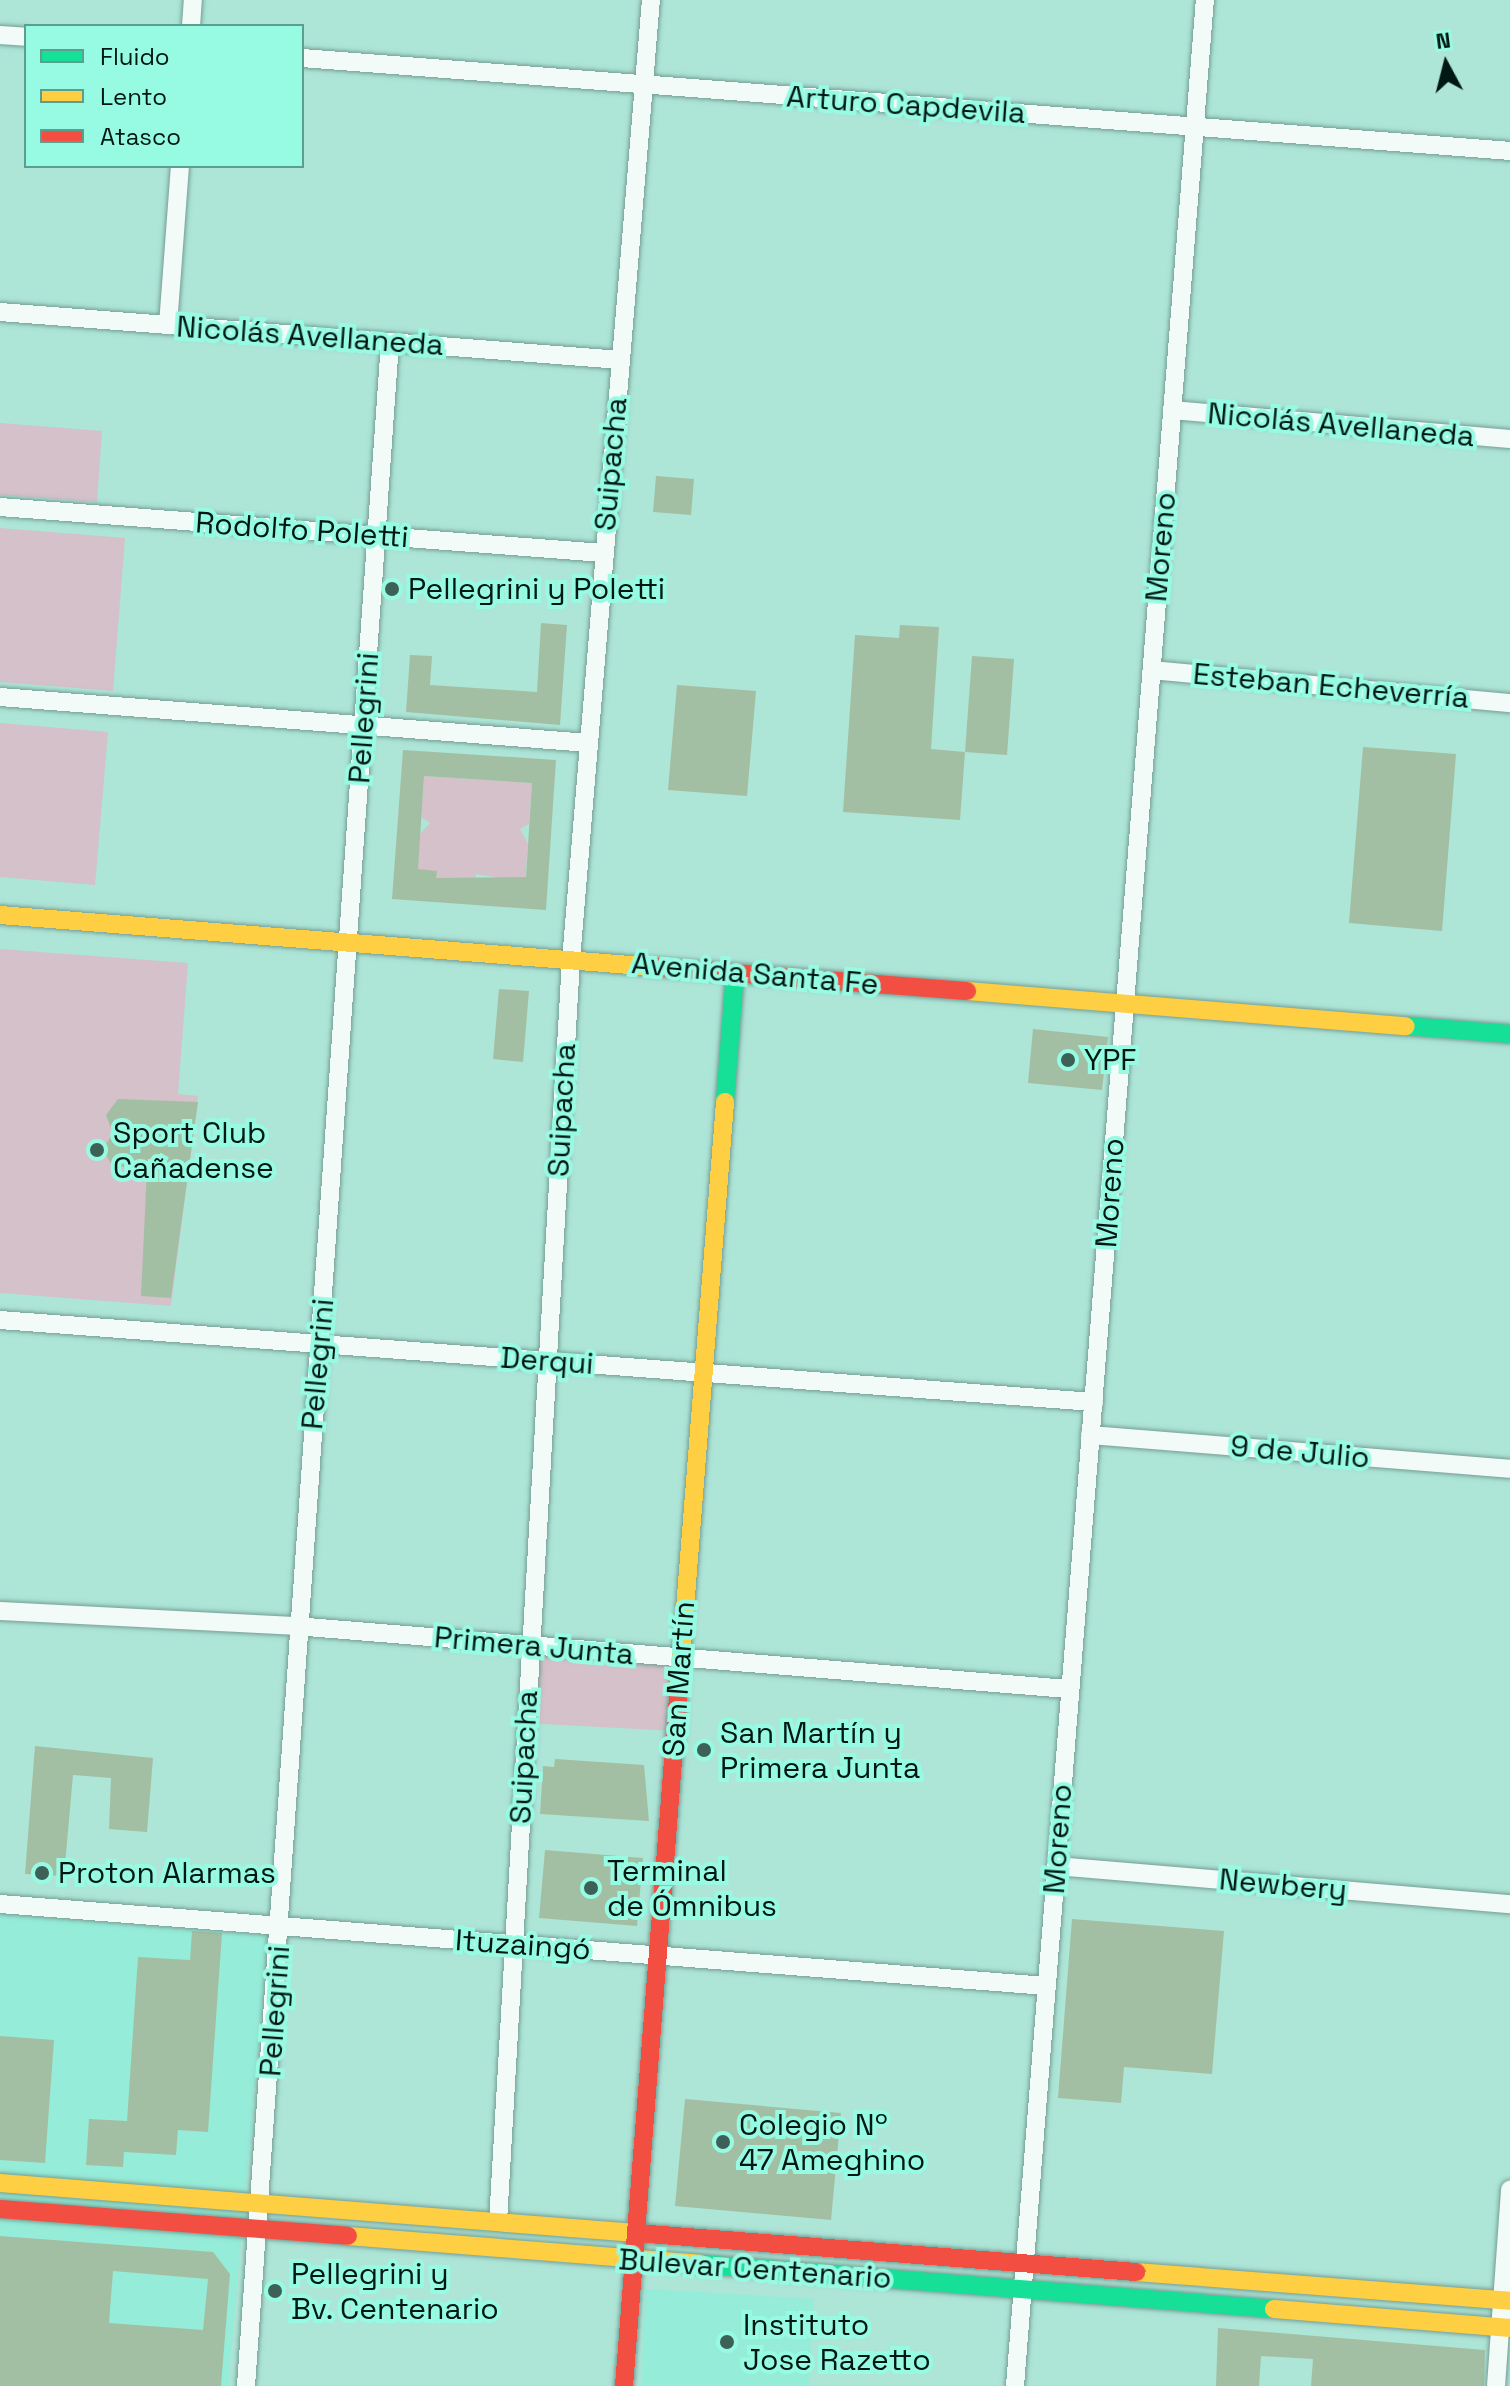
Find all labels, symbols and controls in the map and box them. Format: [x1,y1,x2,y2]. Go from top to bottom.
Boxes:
legend [24,24,304,168]
north arrow [1406,24,1486,104]
text: N [1434,25,1452,55]
text: Fluido [100,41,170,72]
street label: Arturo Capdevila [785,79,1027,131]
text: Lento [100,81,167,112]
text: Atasco [100,121,181,152]
street label: Nicolás Avellaneda [175,309,445,363]
street label: Nicolás Avellaneda [1206,395,1476,455]
street label: Suipacha [587,396,635,532]
street label: Moreno [1138,491,1184,603]
street label: Rodolfo Poletti [194,505,410,555]
place label: Pellegrini y Poletti [408,571,665,607]
marker: Pellegrini y Poletti [383,580,401,598]
street label: Pellegrini [341,651,387,785]
street label: Esteban Echeverría [1191,656,1471,716]
street label: Avenida Santa Fe [630,945,880,1003]
street label: Suipacha [541,1042,583,1178]
place label: YPF [1084,1042,1137,1078]
marker: YPF [1059,1051,1077,1069]
place label: Sport Club Cañadense [113,1115,274,1186]
street label: Moreno [1088,1137,1132,1249]
marker: Sport Club Cañadense [88,1141,106,1159]
street label: Pellegrini [294,1297,342,1431]
street label: Derqui [499,1340,595,1382]
street label: 9 de Julio [1229,1428,1371,1476]
street label: San Martín [656,1600,702,1758]
street label: Primera Junta [433,1619,635,1673]
street label: Suipacha [503,1689,545,1825]
place label: San Martín y Primera Junta [720,1715,920,1786]
marker: San Martín y Primera Junta [695,1741,713,1759]
street label: Moreno [1036,1783,1080,1895]
place label: Terminal de Ómnibus [607,1853,777,1924]
place label: Proton Alarmas [58,1855,276,1891]
street label: Newbery [1218,1861,1348,1909]
marker: Proton Alarmas [33,1864,51,1882]
marker: Terminal de Ómnibus [582,1879,600,1897]
street label: Ituzaingó [454,1922,592,1968]
street label: Pellegrini [252,1944,298,2078]
place label: Colegio Nº 47 Ameghino [739,2107,926,2178]
marker: Colegio Nº 47 Ameghino [714,2133,732,2151]
street label: Bulevar Centenario [617,2242,893,2296]
place label: Pellegrini y Bv. Centenario [291,2256,500,2326]
marker: Pellegrini y Bv. Centenario [266,2282,284,2300]
place label: Instituto Jose Razetto [743,2307,931,2378]
marker: Instituto Jose Razetto [718,2333,736,2351]

